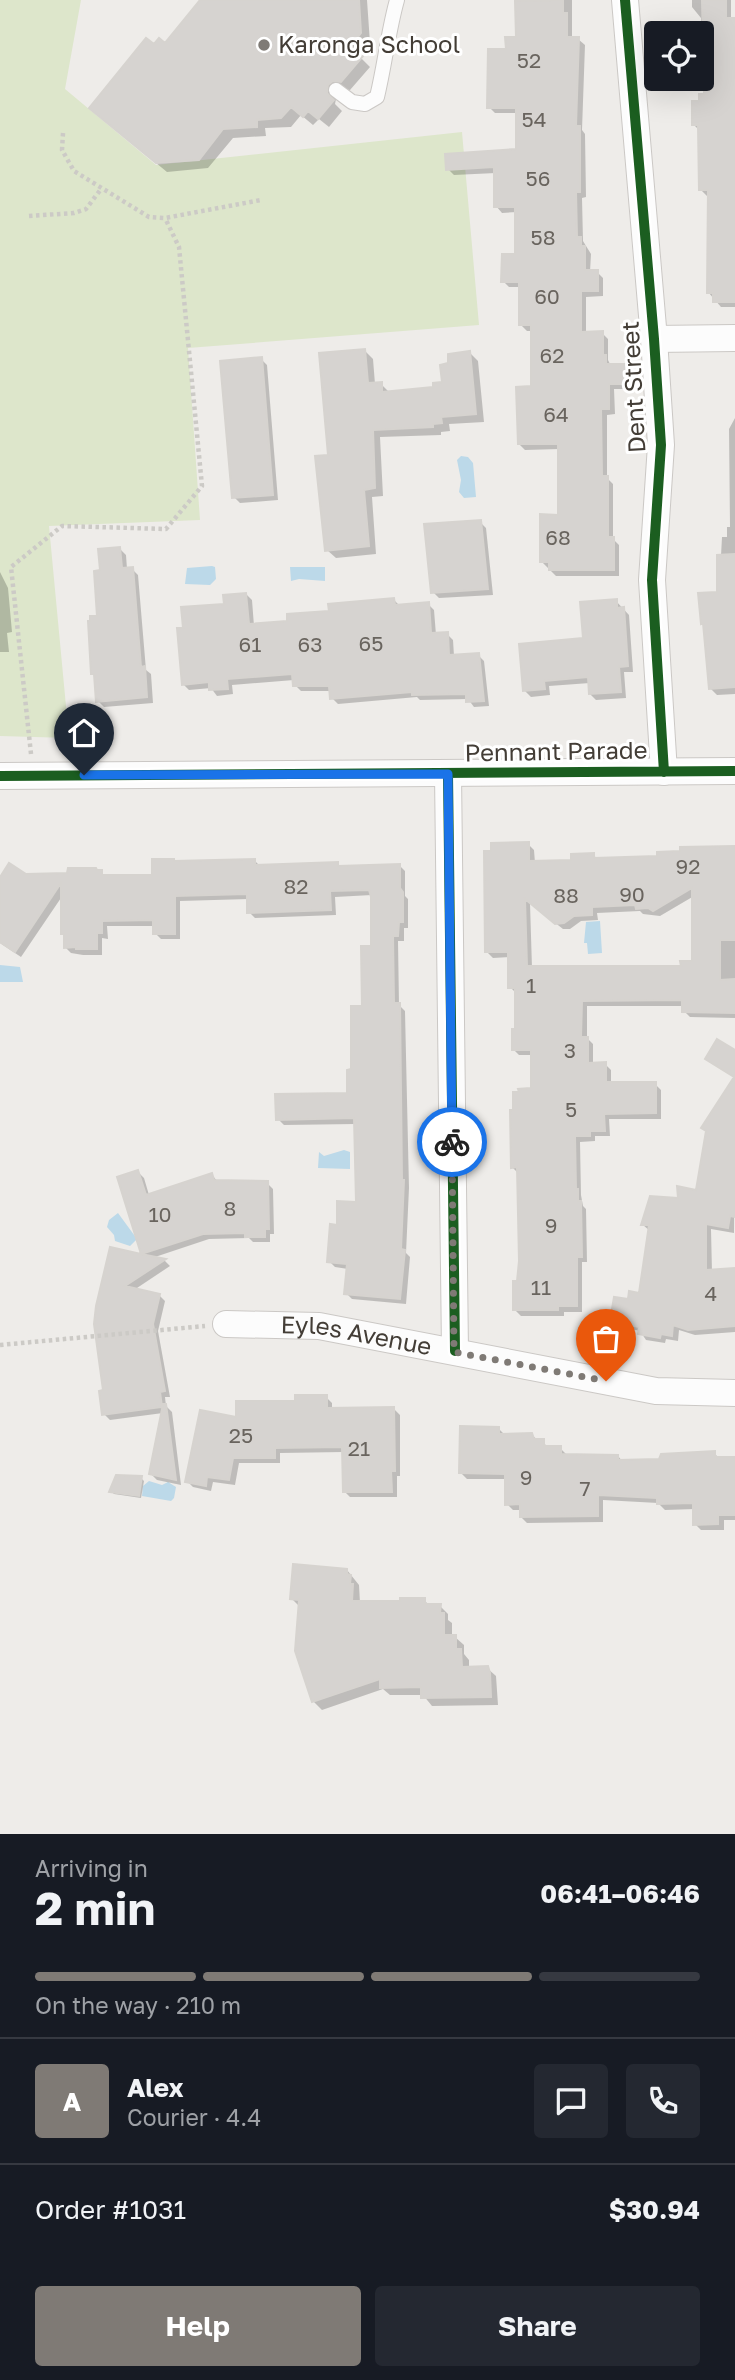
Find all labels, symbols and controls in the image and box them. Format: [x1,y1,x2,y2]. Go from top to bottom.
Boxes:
map controls [644,21,714,91]
button: locate [644,21,714,91]
place label: Karonga School [278,29,460,58]
marker: Karonga School [256,37,272,53]
house number: 52 [517,47,541,73]
house number: 54 [522,106,547,132]
house number: 56 [526,165,550,191]
house number: 58 [531,224,556,250]
house number: 60 [534,283,560,309]
street label: Dent Street [615,320,650,454]
house number: 62 [540,342,564,368]
house number: 64 [543,401,569,427]
house number: 68 [545,524,571,550]
house number: 65 [359,630,383,656]
house number: 61 [239,631,261,657]
house number: 63 [298,631,323,657]
pin [54,703,114,775]
icon: home [65,714,103,752]
street label: Pennant Parade [464,734,648,767]
house number: 92 [676,853,700,879]
house number: 82 [284,873,309,899]
house number: 90 [619,881,645,907]
house number: 88 [553,882,579,908]
house number: 1 [526,972,536,998]
house number: 3 [564,1037,576,1063]
house number: 5 [565,1096,577,1122]
courier [417,1107,487,1177]
icon: bike [433,1123,471,1161]
house number: 8 [224,1195,236,1221]
house number: 10 [148,1201,172,1227]
house number: 9 [545,1212,557,1238]
house number: 11 [531,1274,551,1300]
house number: 4 [705,1280,717,1306]
street label: Eyles Avenue [280,1309,434,1360]
pin [576,1309,636,1381]
icon: bag [587,1320,625,1358]
house number: 25 [229,1422,253,1448]
house number: 21 [348,1435,370,1461]
house number: 9 [520,1464,532,1490]
house number: 7 [579,1475,591,1501]
text: Arriving in [35,1854,148,1882]
text: 06:41–06:46 [540,1878,700,1909]
text: 2 min [35,1880,155,1935]
text: On the way · 210 m [35,1991,241,2019]
button: chat [534,2064,608,2138]
button: phone [626,2064,700,2138]
text: Alex [127,2072,184,2103]
text: A [63,2086,81,2117]
text: Courier · 4.4 [127,2103,261,2131]
text: Order #1031 [35,2194,186,2225]
text: $30.94 [609,2194,700,2225]
button: Help [35,2286,361,2366]
button: Share [375,2286,700,2366]

